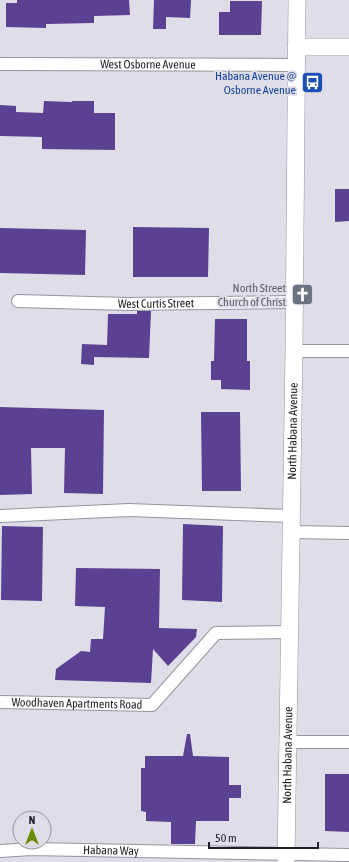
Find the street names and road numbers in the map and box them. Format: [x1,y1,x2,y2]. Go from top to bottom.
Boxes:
street label: West Osborne Avenue [100,57,196,72]
street label: West Curtis Street [118,296,195,311]
street label: North Habana Avenue [285,382,301,480]
street label: Woodhaven Apartments Road [11,695,143,712]
street label: North Habana Avenue [280,706,295,804]
street label: Habana Way [83,843,139,858]

